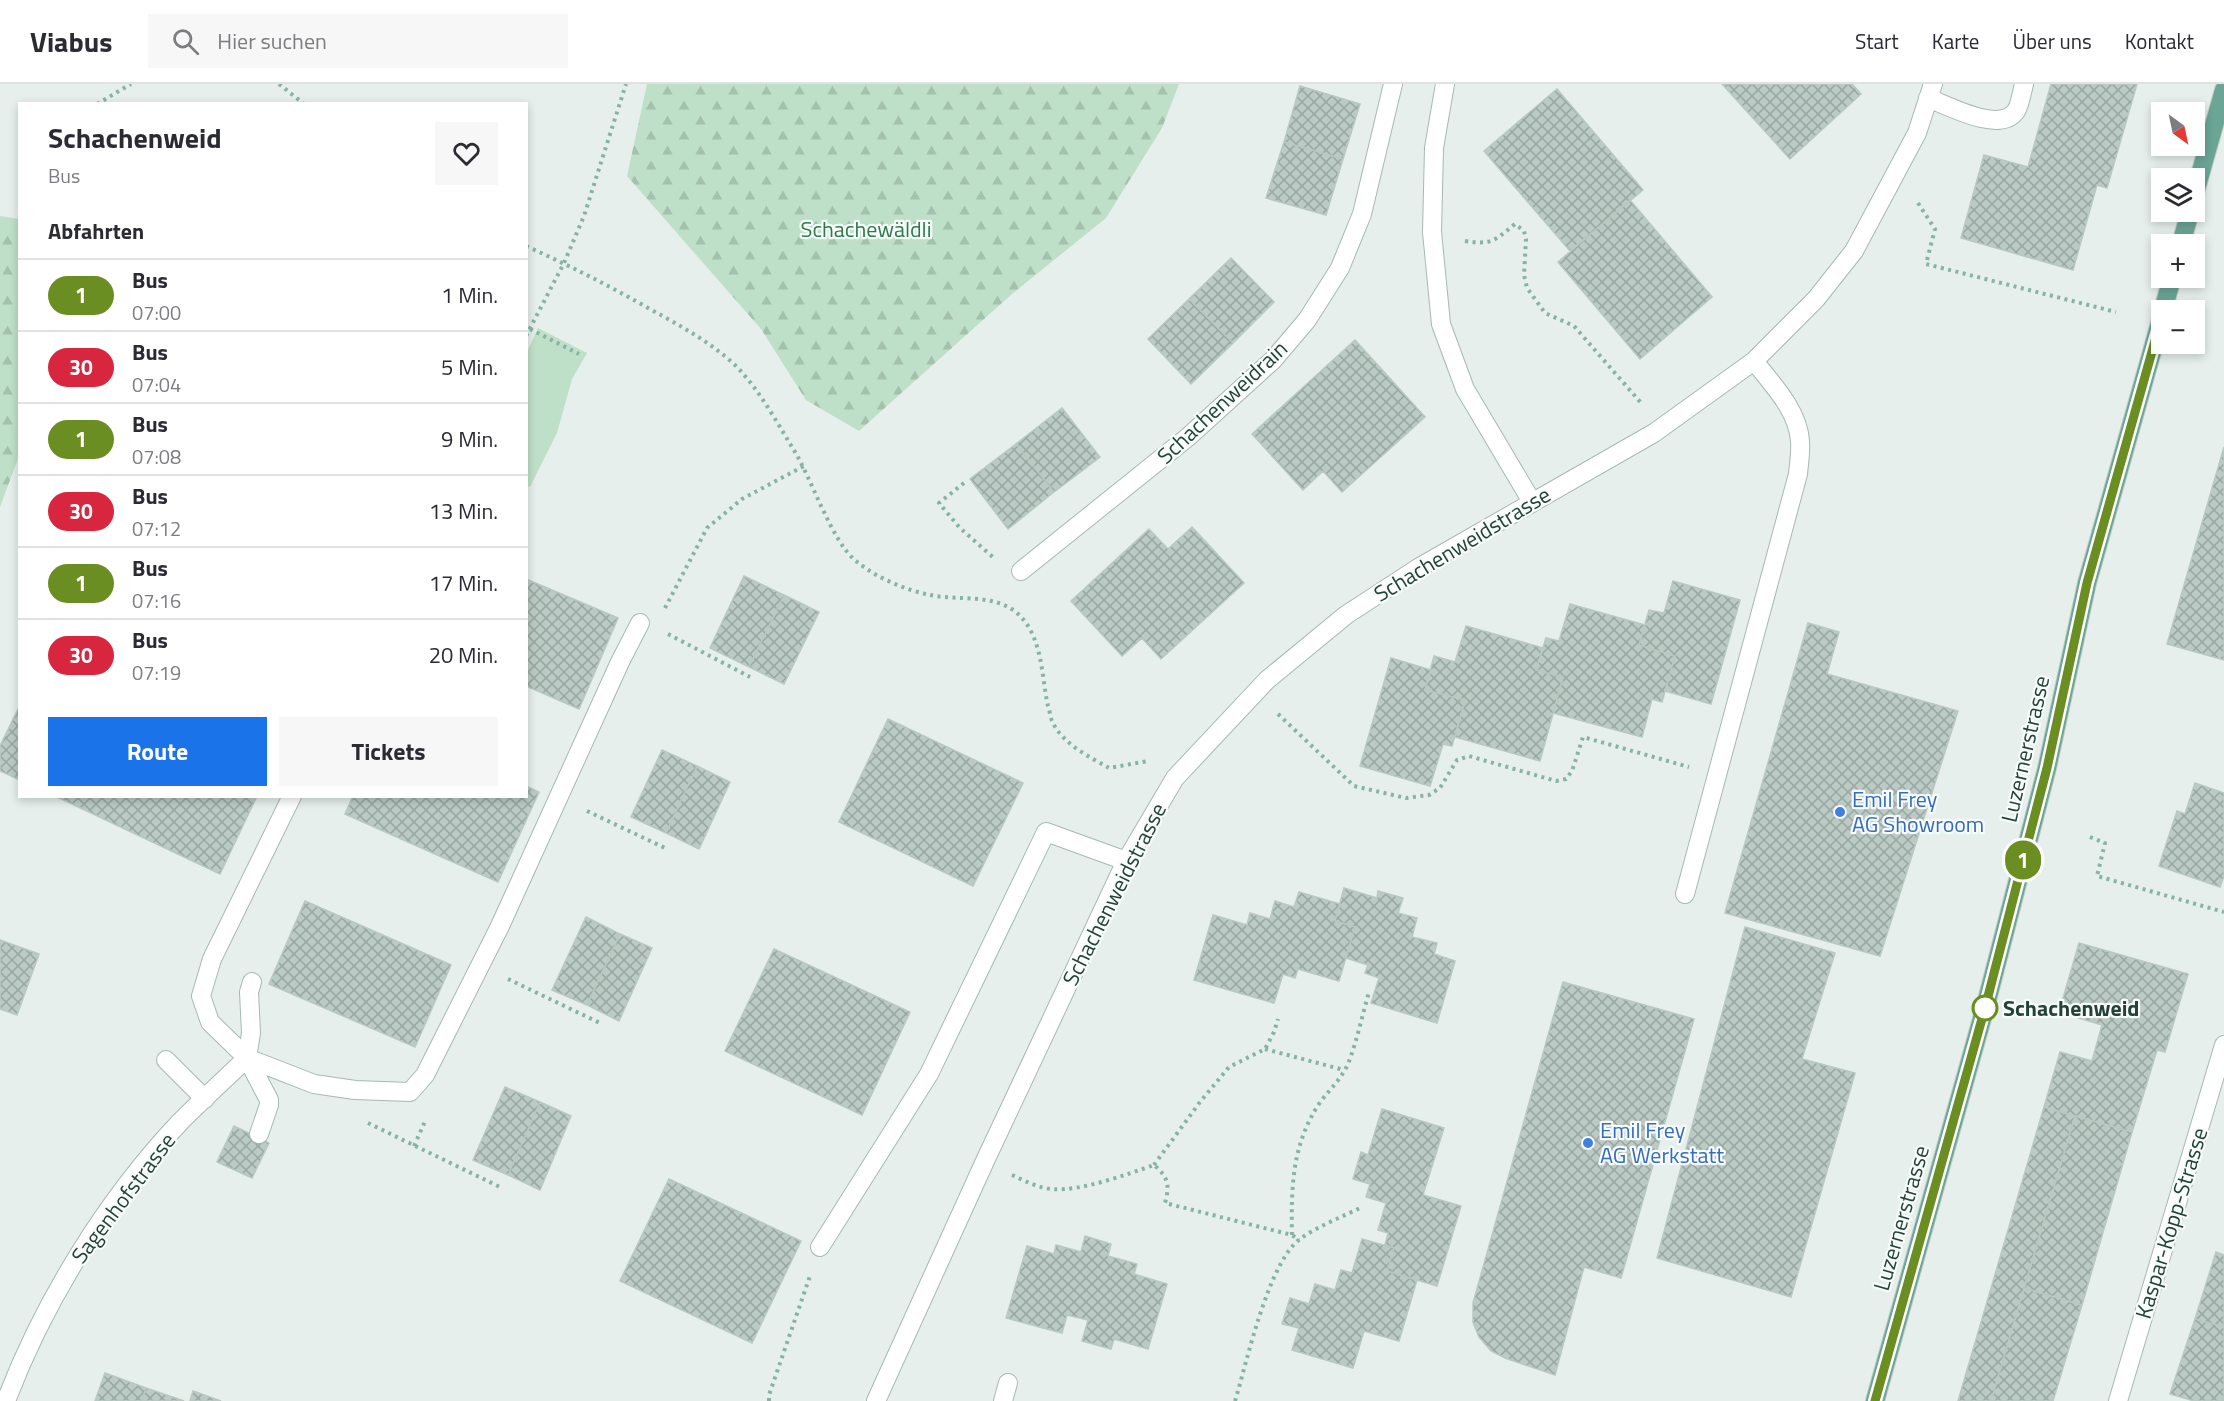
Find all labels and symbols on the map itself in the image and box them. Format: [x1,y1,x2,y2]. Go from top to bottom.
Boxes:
north arrow [2151,102,2205,156]
park label: Schachewäldli [800,212,932,246]
street label: Schachenweidrain [1149,332,1295,472]
street label: Schachenweidstrasse [1367,478,1557,610]
street label: Luzernerstrasse [1992,672,2058,826]
place label: Emil Frey AG Showroom [1852,782,1984,841]
street label: Schachenweidstrasse [1053,797,1175,991]
marker: Emil Frey AG Showroom [1833,805,1847,819]
line badge: 1 [2004,840,2042,880]
place label: Schachenweid [2003,991,2139,1025]
marker: Schachenweid [1972,995,1998,1021]
place label: Emil Frey AG Werkstatt [1600,1113,1724,1172]
street label: Kaspar-Kopp-Strasse [2126,1123,2216,1323]
street label: Sagenhofstrasse [62,1125,184,1271]
marker: Emil Frey AG Werkstatt [1581,1136,1595,1150]
street label: Luzernerstrasse [1864,1141,1938,1295]

